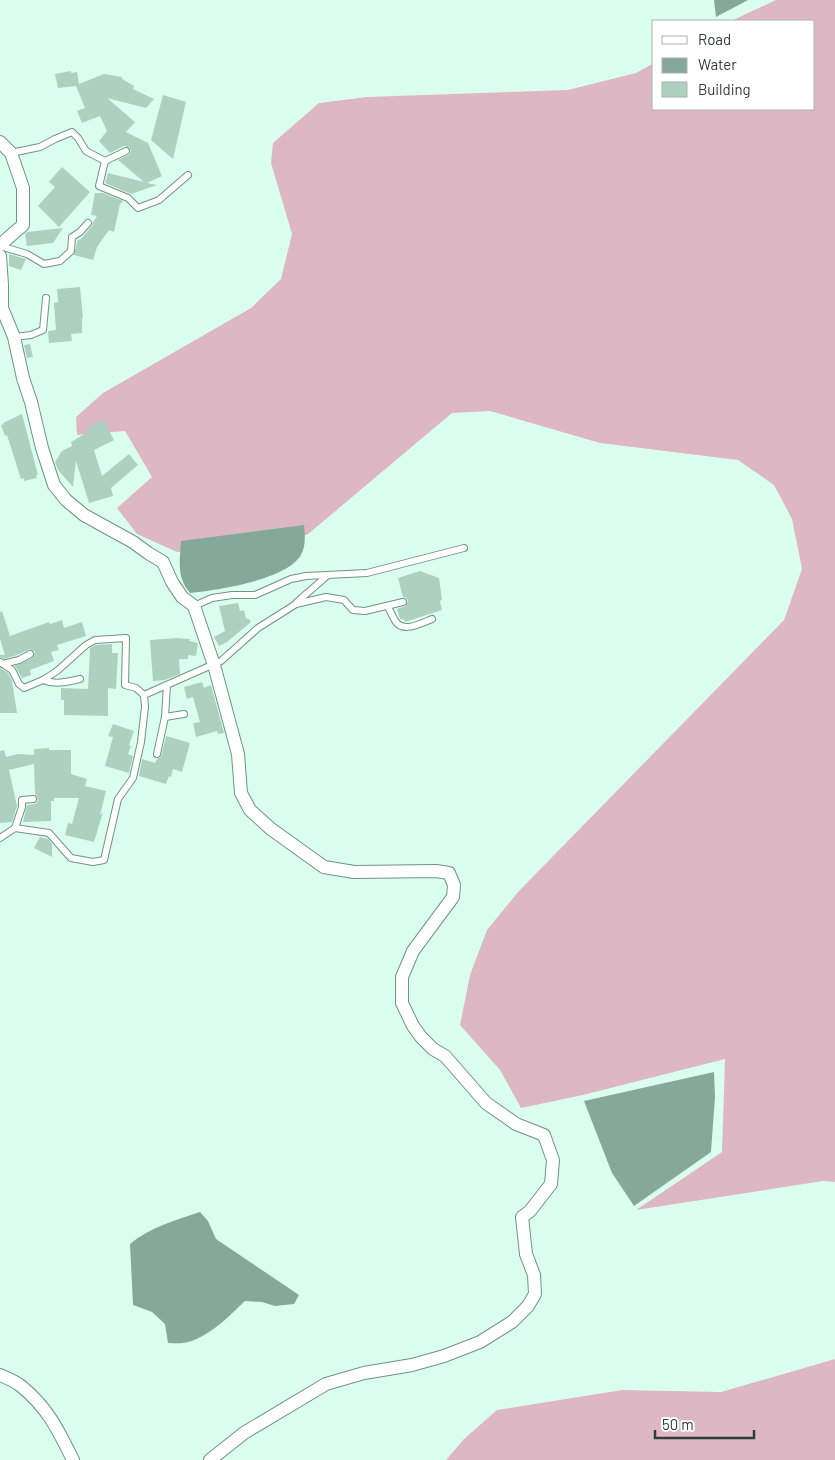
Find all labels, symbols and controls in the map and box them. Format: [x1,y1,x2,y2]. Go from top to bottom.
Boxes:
legend [652,20,815,110]
text: Road [698,30,731,48]
text: Water [698,55,737,73]
text: Building [698,80,751,98]
scale bar [655,1408,754,1440]
text: 50 m [662,1415,694,1433]

